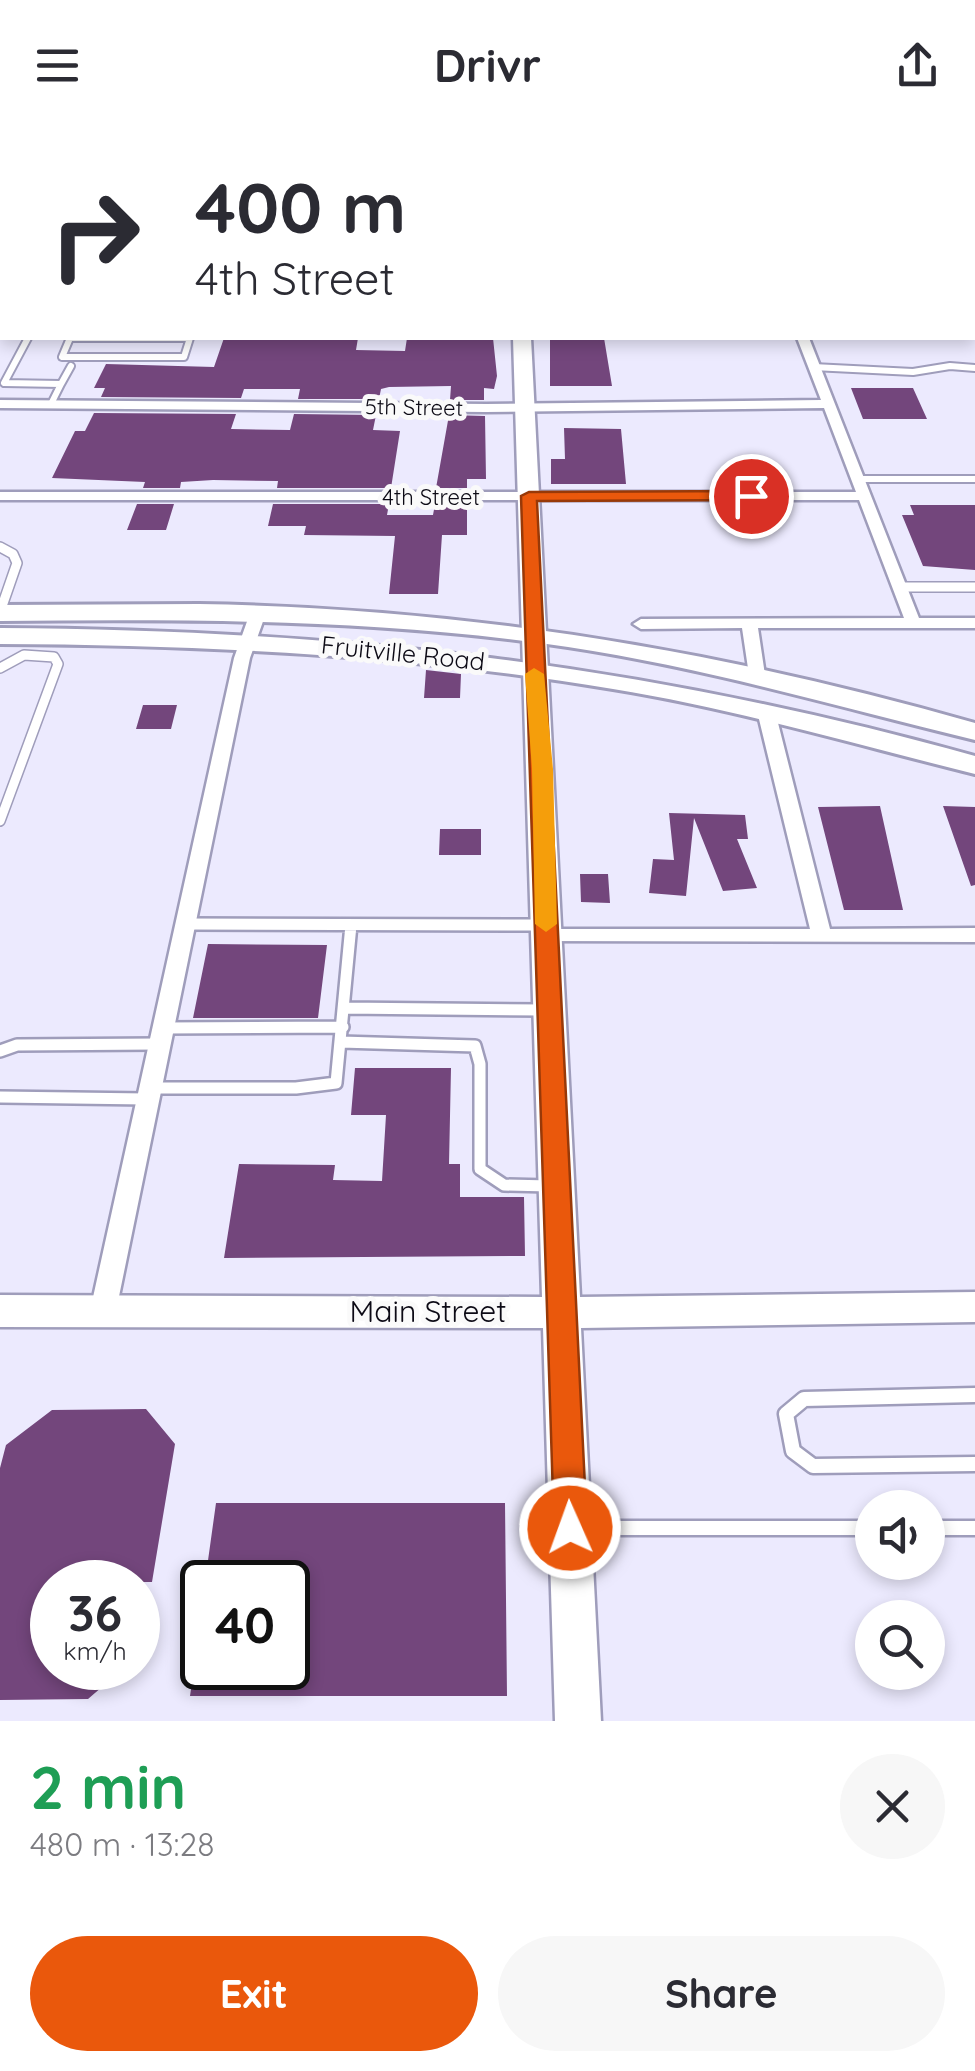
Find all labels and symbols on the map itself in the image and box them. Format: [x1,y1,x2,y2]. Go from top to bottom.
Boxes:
street label: 5th Street [365,392,463,422]
pin [709,454,794,539]
street label: 4th Street [382,483,480,511]
street label: Fruitville Road [320,628,486,677]
street label: Main Street [350,1292,506,1330]
position arrow [518,1476,622,1580]
speed limit sign: 40 [180,1560,310,1690]

